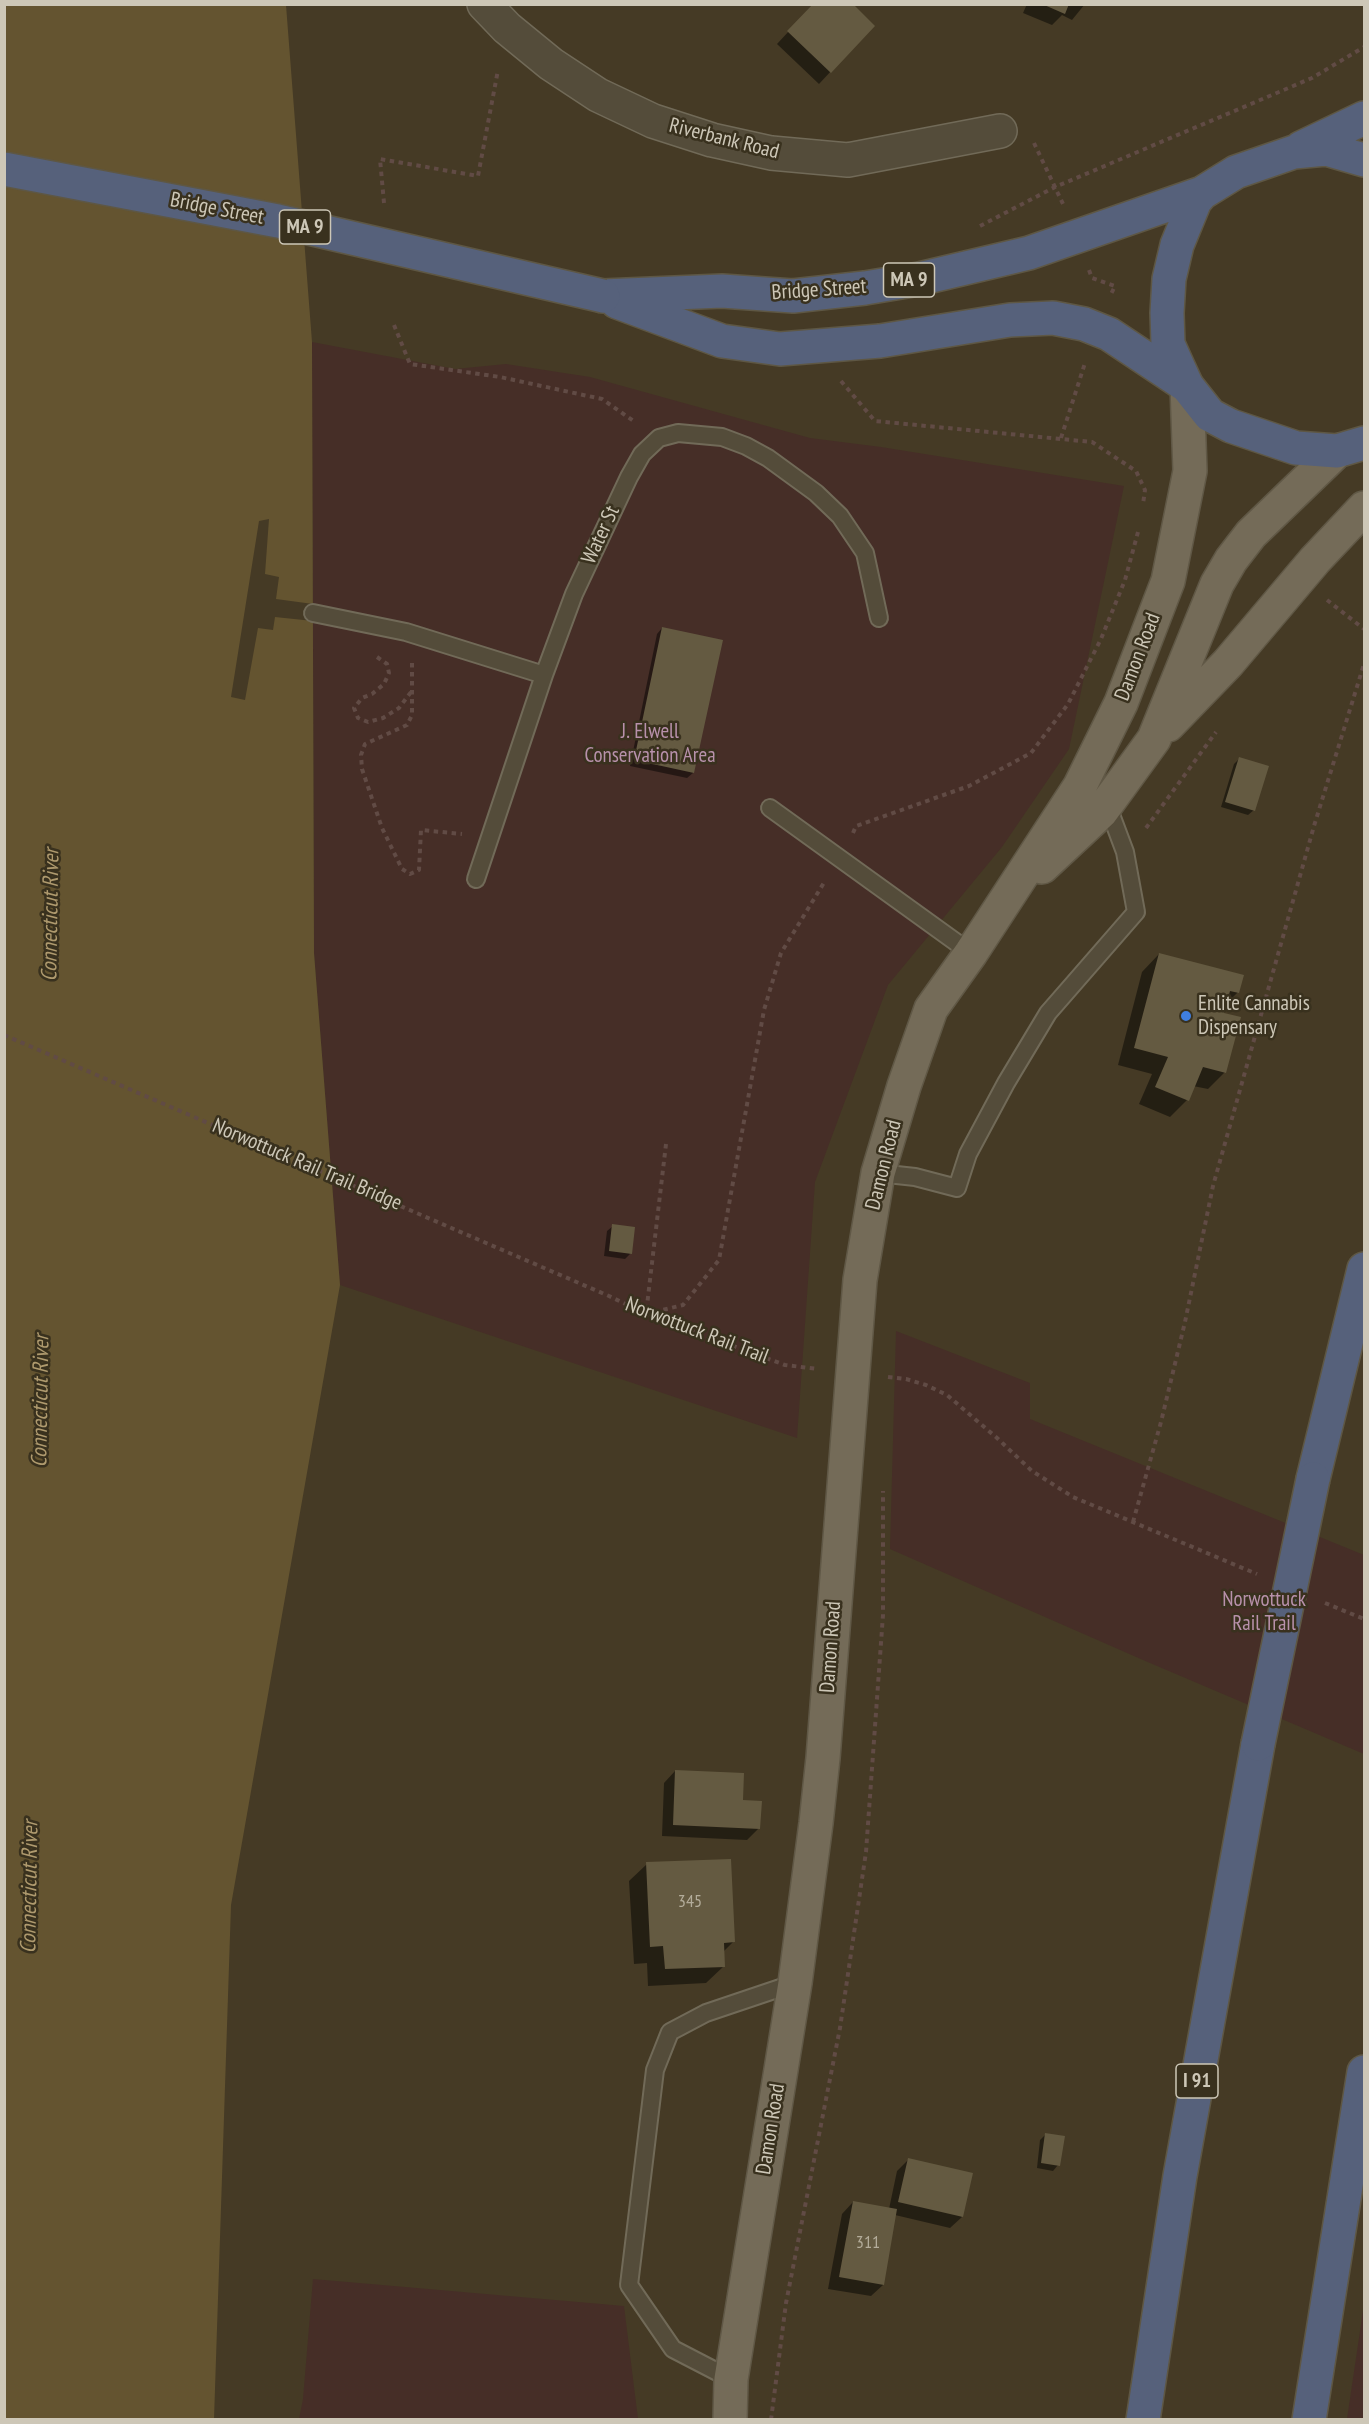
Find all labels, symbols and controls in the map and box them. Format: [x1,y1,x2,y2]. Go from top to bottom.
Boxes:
street label: Riverbank Road [666,113,782,165]
street label: Bridge Street [168,188,266,230]
road number: MA 9 [280,210,330,244]
road number: MA 9 [884,263,934,297]
street label: Bridge Street [771,274,867,306]
street label: Water St [577,502,625,568]
street label: Damon Road [1110,610,1166,704]
park label: J. Elwell Conservation Area [584,719,716,769]
water label: Connecticut River [37,848,65,982]
place label: Enlite Cannabis Dispensary [1198,991,1310,1041]
marker: Enlite Cannabis Dispensary [1179,1009,1193,1023]
street label: Norwottuck Rail Trail Bridge [209,1114,405,1216]
street label: Damon Road [861,1117,907,1213]
street label: Norwottuck Rail Trail [622,1292,772,1370]
water label: Connecticut River [27,1334,55,1468]
park label: Norwottuck Rail Trail [1222,1587,1306,1637]
street label: Damon Road [815,1600,847,1694]
water label: Connecticut River [16,1820,44,1954]
house number: 345 [678,1891,702,1913]
road number: I 91 [1176,2064,1218,2098]
street label: Damon Road [751,2082,791,2176]
house number: 311 [856,2232,880,2254]

